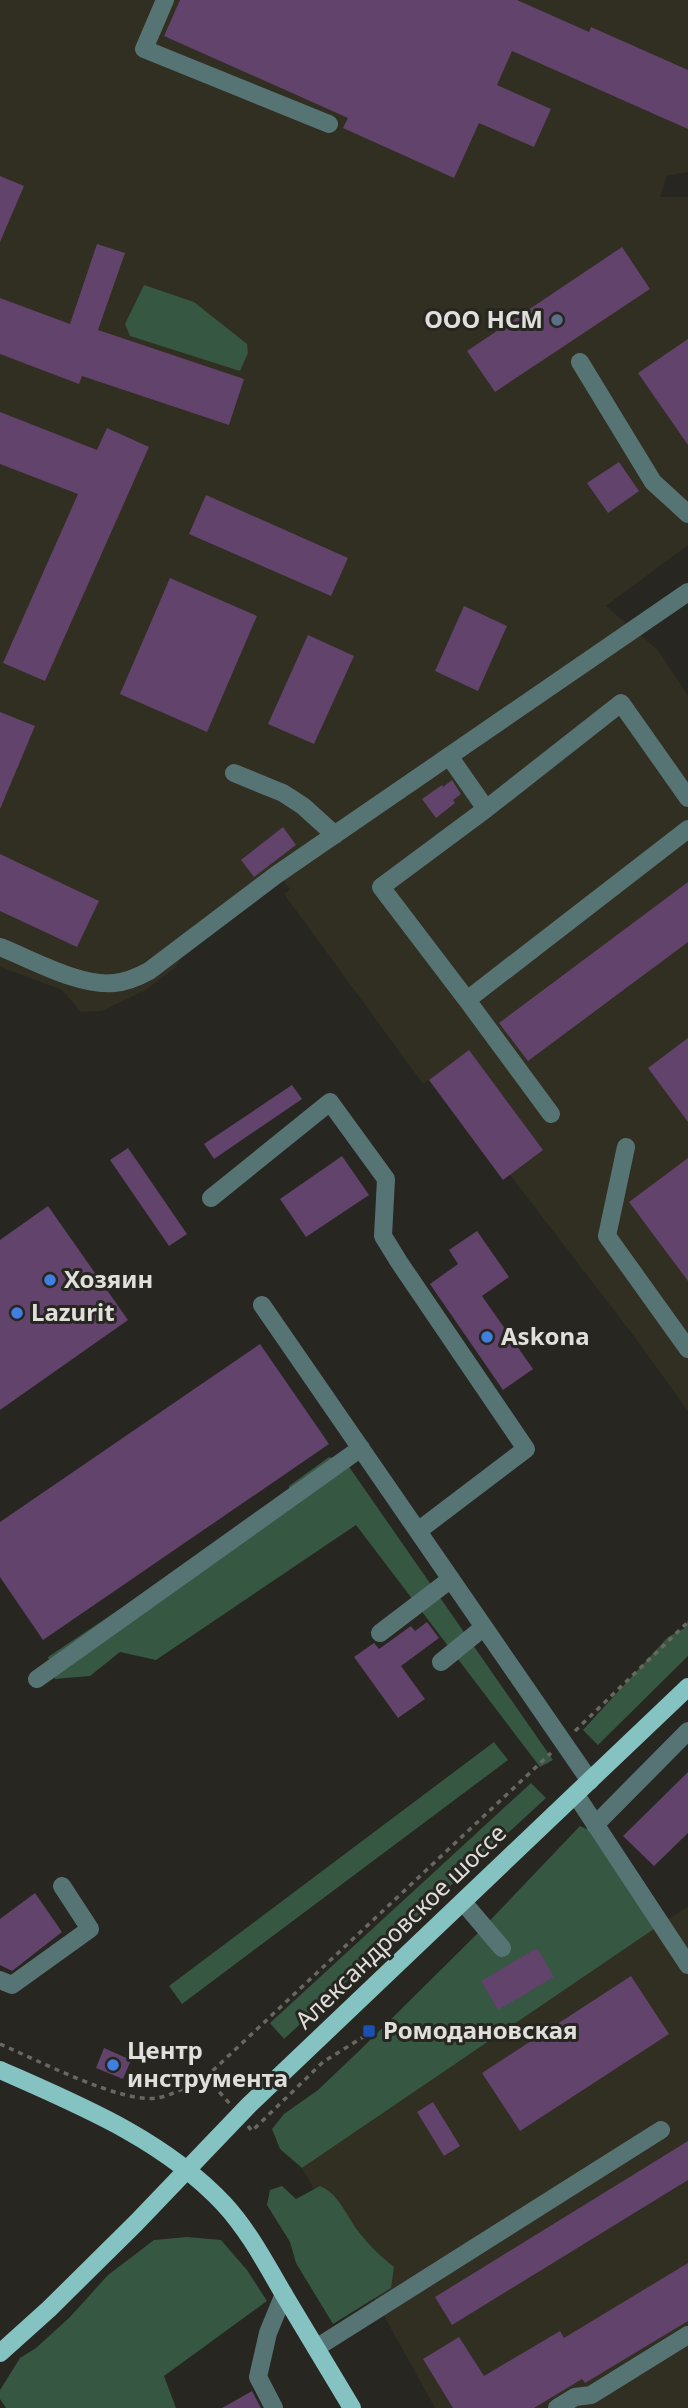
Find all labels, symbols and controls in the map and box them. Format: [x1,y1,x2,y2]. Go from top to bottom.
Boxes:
place label: ООО НСМ [424,302,543,335]
marker: ООО НСМ [549,312,565,328]
place label: Хозяин [64,1262,153,1295]
marker: Хозяин [42,1272,58,1288]
place label: Lazurit [31,1295,115,1328]
marker: Lazurit [9,1305,25,1321]
place label: Askona [501,1319,590,1352]
marker: Askona [479,1329,495,1345]
street label: Александровское шоссе [287,1816,513,2036]
place label: Ромодановская [383,2013,578,2046]
marker: Ромодановская [361,2023,377,2039]
place label: Центр инструмента [127,2033,288,2094]
marker: Центр инструмента [105,2057,121,2073]

